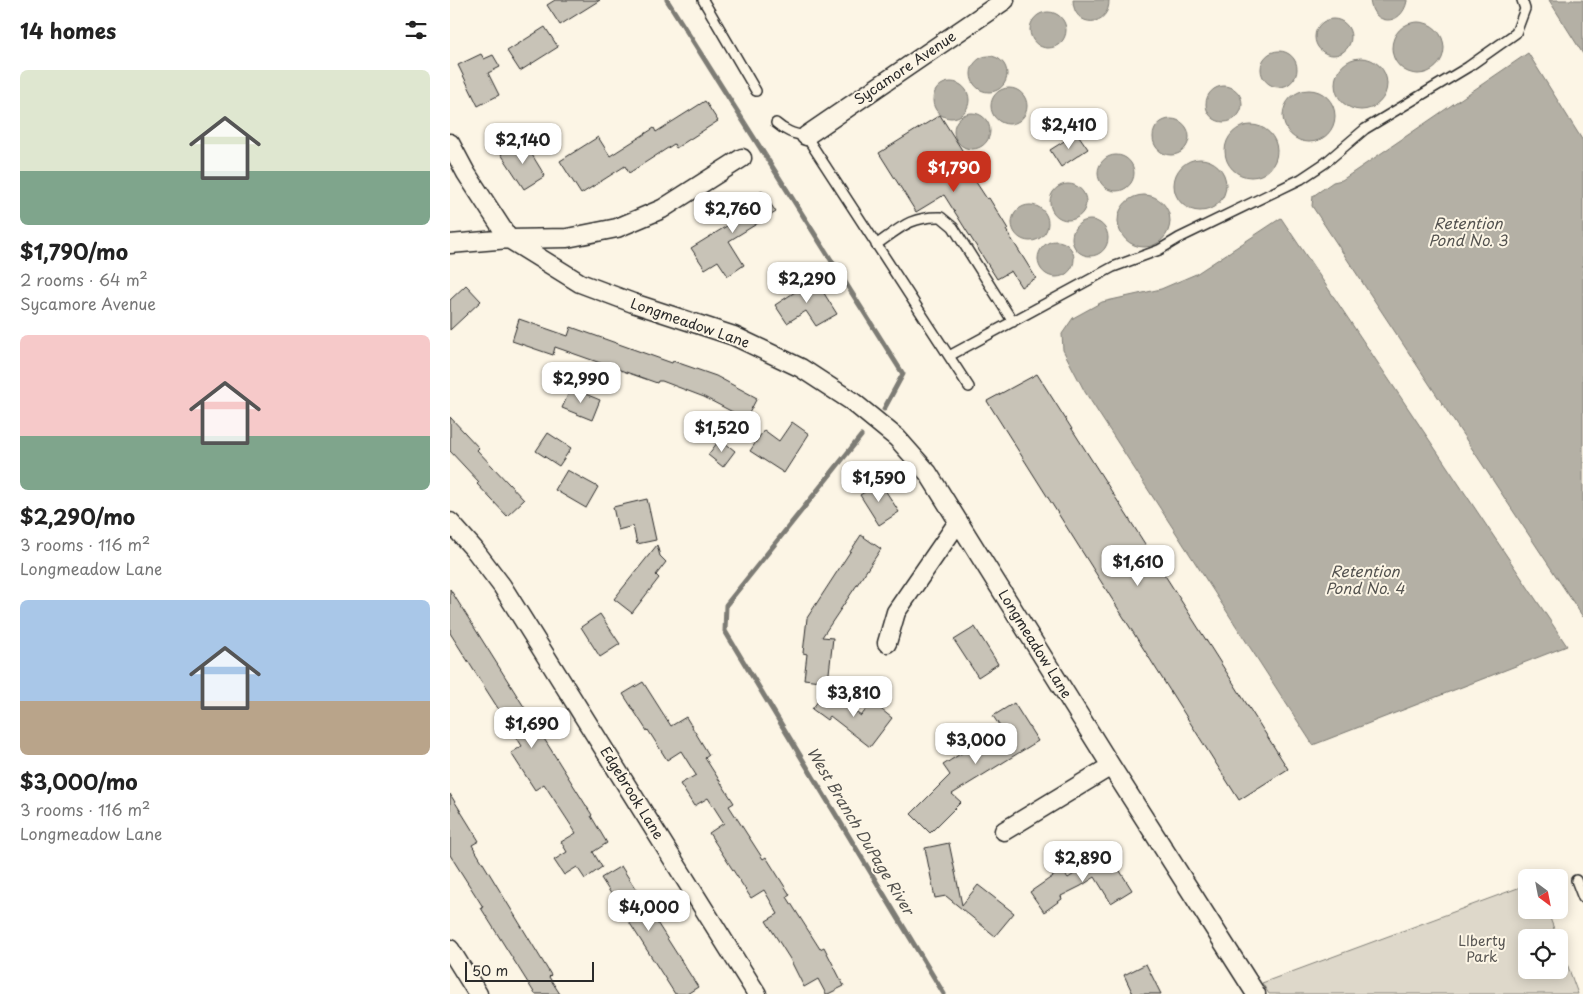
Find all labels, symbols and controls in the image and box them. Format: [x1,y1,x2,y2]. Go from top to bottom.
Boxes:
text: 14 homes [20,14,116,46]
icon: filters [402,16,430,44]
street label: Sycamore Avenue [849,25,960,110]
icon: home [180,103,270,193]
pin: $2,410 [1028,108,1110,150]
text: $2,410 [1041,112,1097,136]
pin: $2,140 [482,122,564,165]
text: $2,140 [496,127,550,151]
pin: $1,790 [913,150,995,193]
text: $1,790 [928,155,980,179]
pin: $2,760 [692,192,774,234]
text: $2,760 [705,196,761,220]
water label: Retention Pond No. 3 [1428,211,1509,251]
text: $1,790/mo [20,235,128,267]
pin: $2,290 [766,262,848,304]
text: $2,290 [778,266,836,290]
text: 2 rooms · 64 m² [20,267,148,291]
text: Sycamore Avenue [20,291,156,315]
street label: Longmeadow Lane [628,292,752,353]
pin: $2,990 [540,362,622,404]
text: $2,990 [553,366,609,390]
icon: home [180,368,270,458]
pin: $1,520 [681,410,763,453]
text: $1,520 [695,415,749,439]
pin: $1,590 [838,460,920,503]
text: $1,590 [852,465,906,489]
text: $2,290/mo [20,500,135,532]
text: 3 rooms · 116 m² [20,532,150,556]
pin: $1,610 [1097,544,1179,587]
text: $1,610 [1113,549,1164,573]
text: Longmeadow Lane [20,556,162,580]
water label: Retention Pond No. 4 [1325,559,1406,599]
street label: Longmeadow Lane [994,585,1077,702]
icon: home [180,633,270,723]
pin: $3,810 [813,676,895,718]
text: $3,810 [827,680,881,704]
pin: $1,690 [491,706,573,749]
text: $1,690 [505,711,559,735]
pin: $3,000 [935,722,1017,765]
text: $3,000 [946,727,1006,751]
street label: Edgebrook Lane [595,742,669,843]
water label: West Branch DuPage River [802,742,922,920]
text: $3,000/mo [20,765,138,797]
text: 3 rooms · 116 m² [20,797,150,821]
text: Longmeadow Lane [20,821,162,845]
pin: $2,890 [1042,840,1124,883]
text: $2,890 [1055,845,1112,869]
north arrow [1518,869,1568,919]
map controls [1518,869,1568,979]
pin: $4,000 [608,890,690,932]
text: $4,000 [619,894,679,918]
button: locate [1518,929,1568,979]
park label: LIberty Park [1458,930,1506,967]
scale bar [465,959,594,982]
text: 50 m [472,960,508,981]

